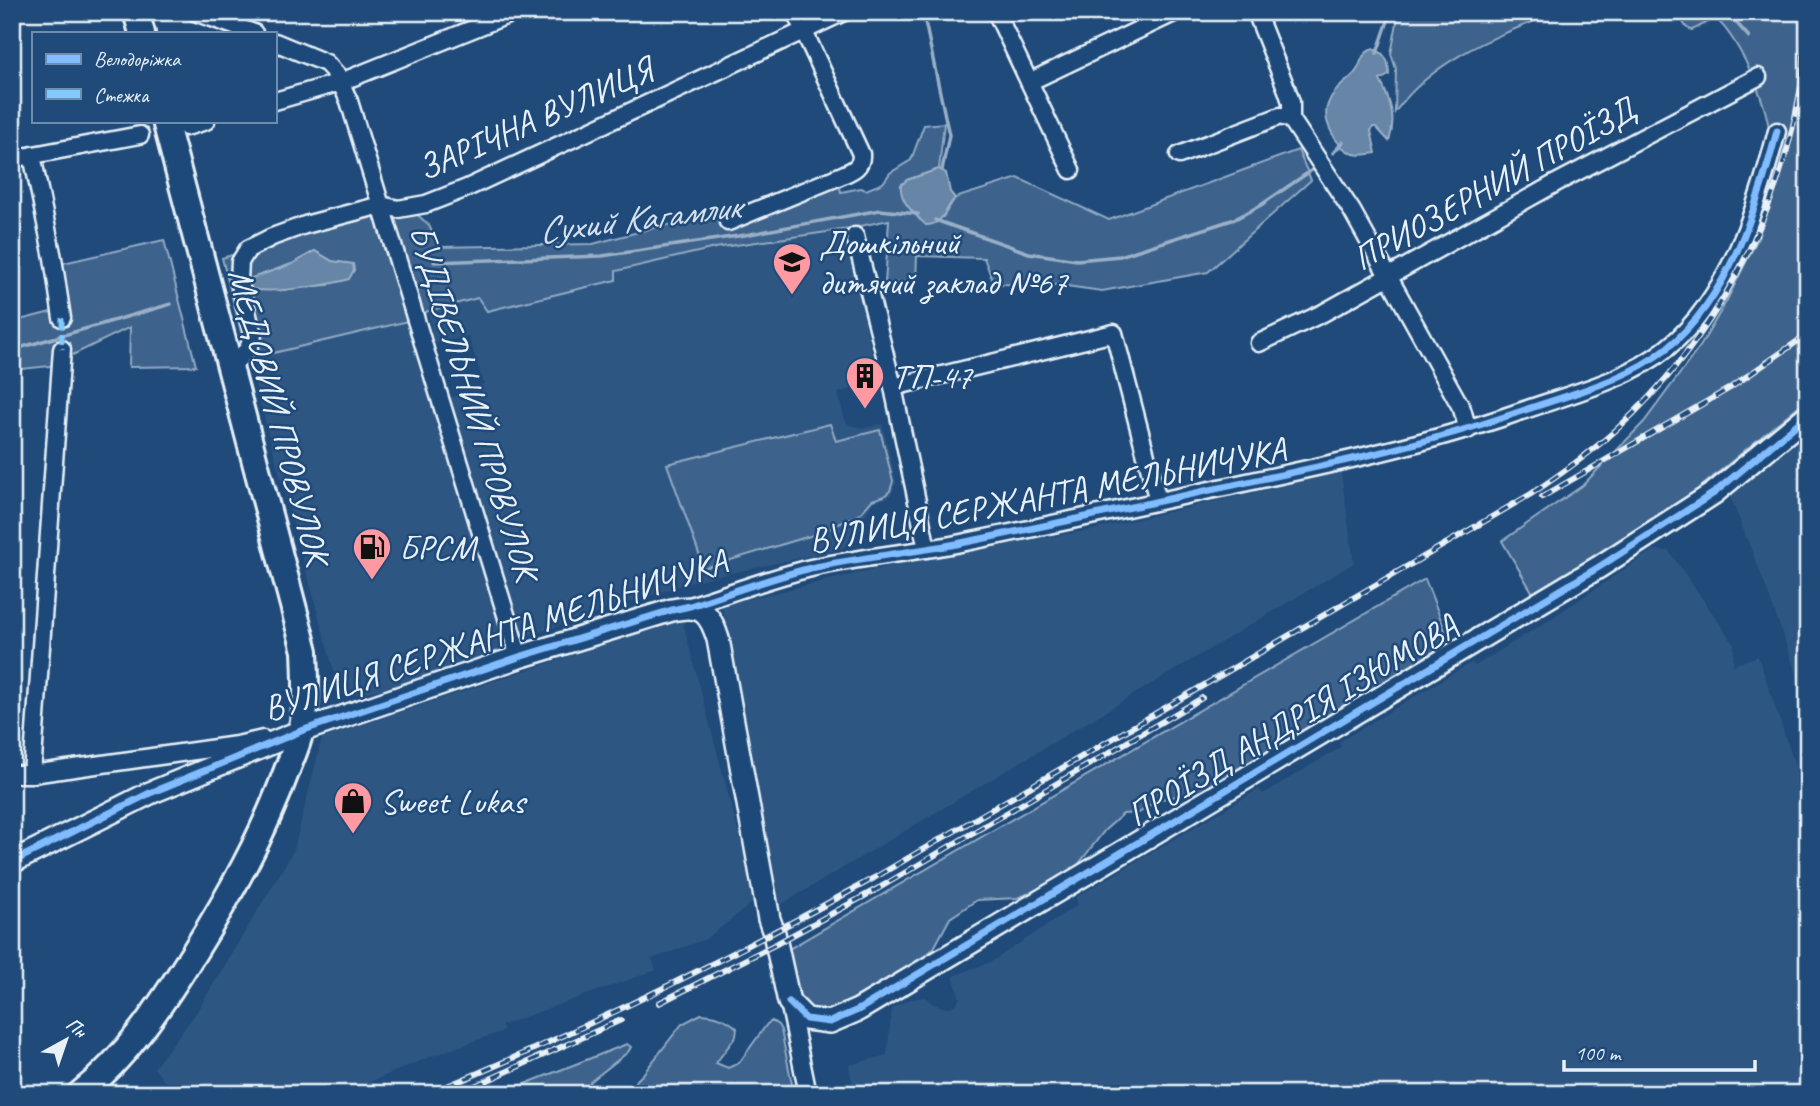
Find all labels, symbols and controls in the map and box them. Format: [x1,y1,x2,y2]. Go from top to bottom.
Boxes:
legend [32,32,276,122]
street label: ЗАРІЧНА ВУЛИЦЯ [410,45,664,191]
text: Велодоріжка [94,46,182,72]
text: Стежка [94,82,150,108]
street label: ПРИОЗЕРНИЙ ПРОЇЗД [1344,87,1645,281]
water label: Сухий Кагамлик [536,182,749,254]
street label: БУДІВЕЛЬНИЙ ПРОВУЛОК [399,219,551,590]
place label: Дошкільний дитячий заклад №67 [819,220,1070,305]
school or university icon: Дошкільний дитячий заклад №67 [771,241,813,296]
street label: МЕДОВИЙ ПРОВУЛОК [218,263,342,574]
place label: ТП-47 [892,354,974,399]
building icon: ТП-47 [844,355,886,410]
street label: ВУЛИЦЯ СЕРЖАНТА МЕЛЬНИЧУКА [805,426,1291,563]
place label: БРСМ [399,525,478,570]
fuel station icon: БРСМ [351,526,393,581]
street label: ВУЛИЦЯ СЕРЖАНТА МЕЛЬНИЧУКА [257,538,734,731]
street label: ПРОЇЗД АНДРІЯ ІЗЮМОВА [1118,602,1467,837]
place label: Sweet Lukas [380,779,528,824]
shop icon: Sweet Lukas [332,780,374,835]
north arrow [32,1004,102,1074]
text: Пн [61,1012,93,1044]
scale bar [1564,1029,1755,1073]
text: 100 m [1575,1040,1622,1066]

